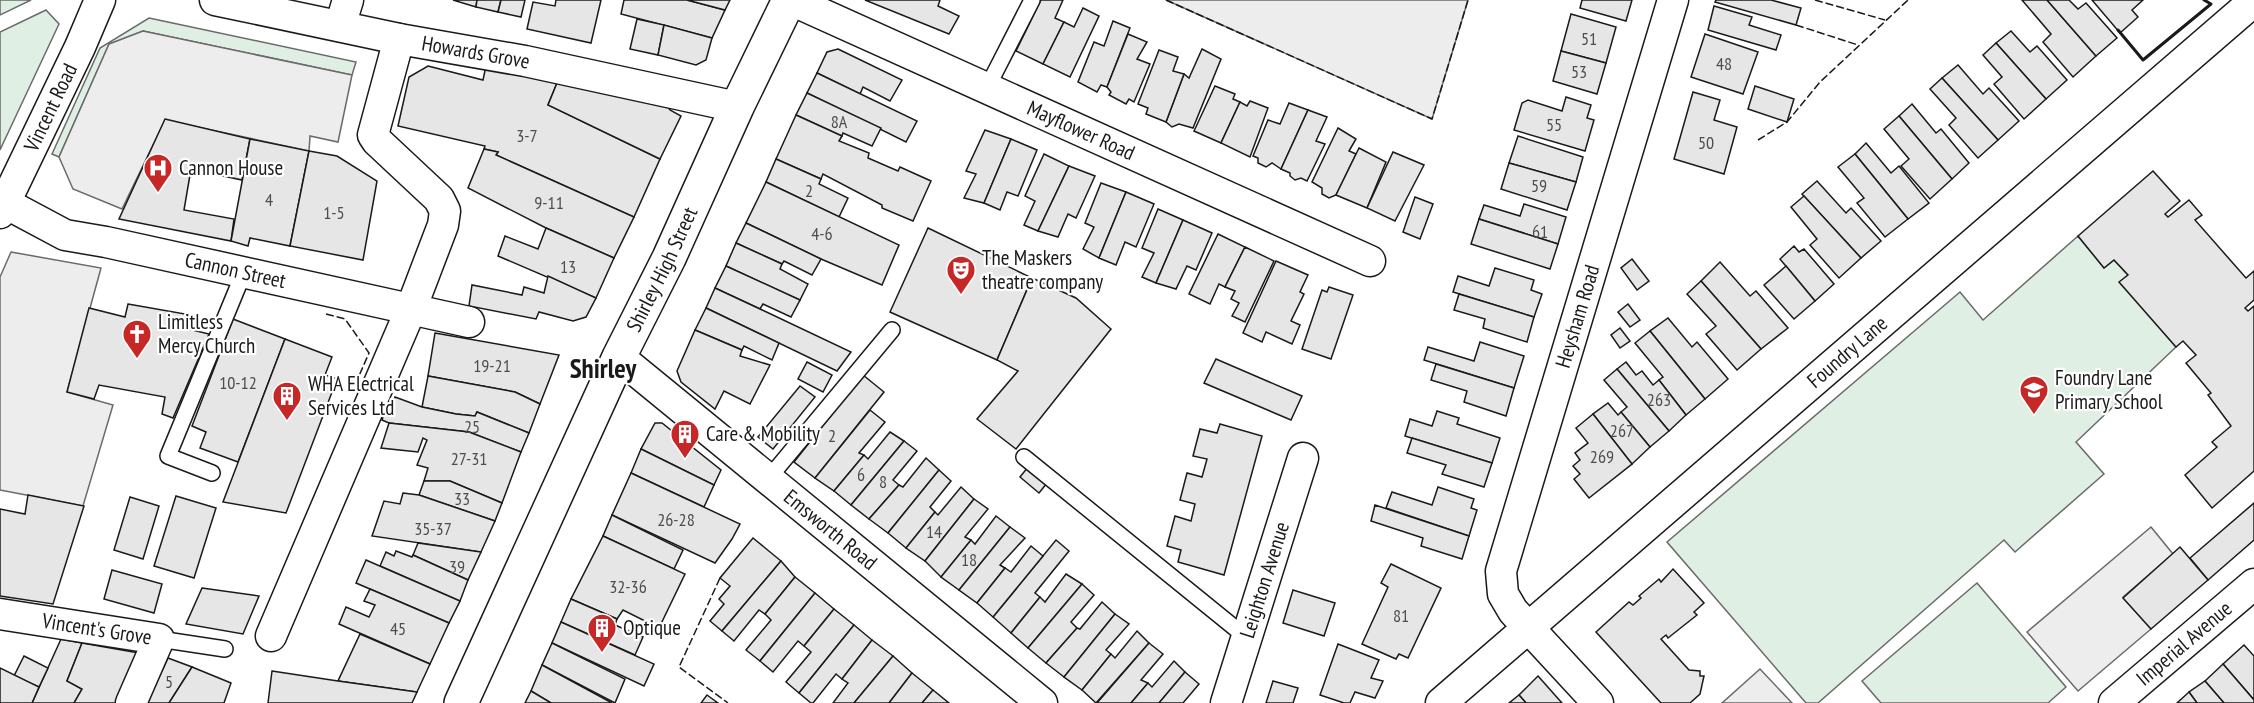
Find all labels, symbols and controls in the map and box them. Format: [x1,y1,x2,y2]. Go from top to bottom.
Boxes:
house number: 51 [1581,27,1597,50]
street label: Howards Grove [420,29,532,75]
house number: 48 [1716,52,1732,75]
street label: Vincent Road [17,59,83,157]
house number: 53 [1571,60,1587,83]
street label: Mayflower Road [1023,94,1139,166]
house number: 8A [831,110,848,133]
house number: 55 [1546,113,1562,136]
house number: 3-7 [516,124,538,147]
house number: 50 [1698,131,1714,154]
hospital icon: Cannon House [142,152,174,194]
place label: Cannon House [179,154,283,181]
house number: 59 [1531,174,1547,197]
house number: 2 [805,179,813,202]
house number: 4 [265,188,273,211]
house number: 9-11 [534,191,564,214]
house number: 1-5 [323,201,345,224]
street label: Shirley High Street [620,202,703,336]
house number: 61 [1532,220,1548,243]
house number: 4-6 [811,222,833,245]
place label: The Maskers theatre company [982,244,1103,295]
street label: Cannon Street [182,246,289,294]
theatre icon: The Maskers theatre company [945,254,977,296]
house number: 13 [560,255,576,278]
street label: Heysham Road [1549,261,1605,371]
place label: Limitless Mercy Church [158,308,255,359]
street label: Foundry Lane [1801,310,1893,394]
church icon: Limitless Mercy Church [121,318,153,360]
district label: Shirley [570,351,638,385]
house number: 19-21 [473,354,511,377]
place label: Foundry Lane Primary School [2055,364,2163,415]
place label: WHA Electrical Services Ltd [308,370,414,421]
house number: 10-12 [219,371,257,394]
school or university icon: Foundry Lane Primary School [2018,374,2050,416]
building icon: WHA Electrical Services Ltd [271,380,303,422]
house number: 263 [1647,388,1671,411]
house number: 25 [464,415,480,438]
building icon: Care & Mobility [669,418,701,460]
house number: 267 [1610,419,1634,442]
place label: Care & Mobility [706,420,820,447]
house number: 2 [828,424,836,447]
house number: 269 [1590,445,1614,468]
house number: 27-31 [451,447,487,470]
house number: 6 [857,463,865,486]
house number: 8 [879,470,887,493]
street label: Emsworth Road [778,483,883,576]
house number: 33 [454,487,470,510]
house number: 26-28 [657,508,695,531]
house number: 35-37 [414,517,452,540]
street label: Leighton Avenue [1233,518,1295,641]
house number: 14 [926,520,942,543]
house number: 18 [961,548,977,571]
house number: 39 [449,555,465,578]
house number: 32-36 [609,575,647,598]
street label: Imperial Avenue [2130,595,2237,691]
house number: 81 [1393,604,1409,627]
street label: Vincent's Grove [39,607,154,651]
building icon: Optique [586,612,618,654]
place label: Optique [623,614,681,641]
house number: 45 [390,617,406,640]
house number: 5 [165,670,173,693]

